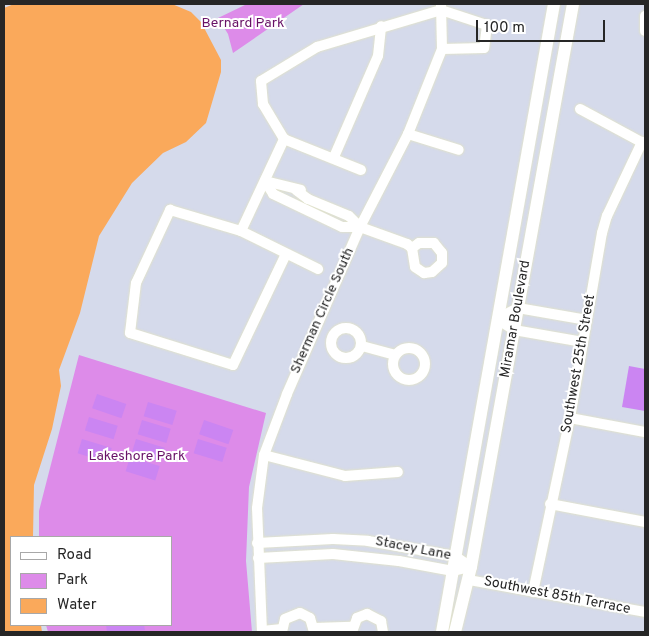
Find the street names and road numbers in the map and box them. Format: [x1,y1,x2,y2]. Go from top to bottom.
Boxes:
street label: Sherman Circle South [288,245,358,377]
street label: Miramar Boulevard [497,259,535,379]
street label: Southwest 25th Street [558,293,600,435]
street label: Stacey Lane [374,533,452,565]
street label: Southwest 85th Terrace [482,573,632,619]

